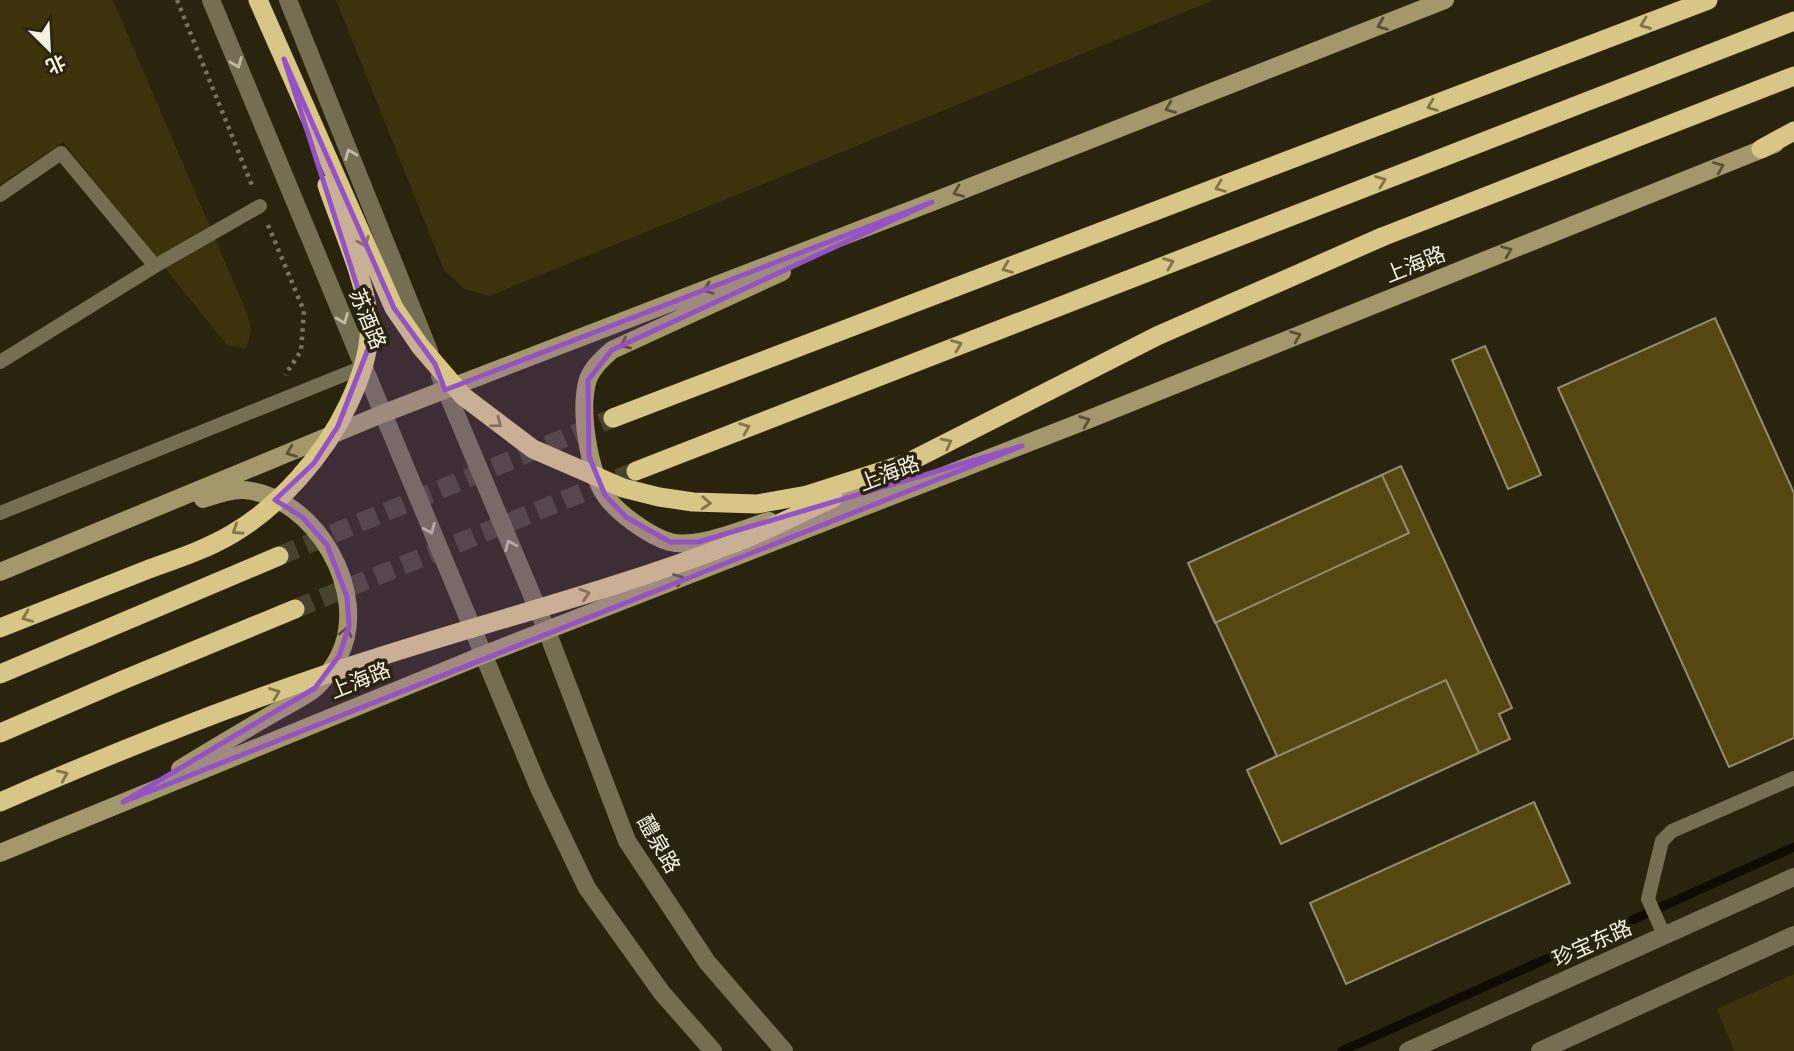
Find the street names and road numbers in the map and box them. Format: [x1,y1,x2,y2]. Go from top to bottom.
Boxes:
street label: 上海路 [1381,240,1449,288]
street label: 苏酒路 [344,285,392,353]
street label: 上海路 [855,449,923,497]
street label: 上海路 [326,656,394,704]
street label: 醴泉路 [632,810,686,878]
street label: 珍宝东路 [1548,914,1636,972]

